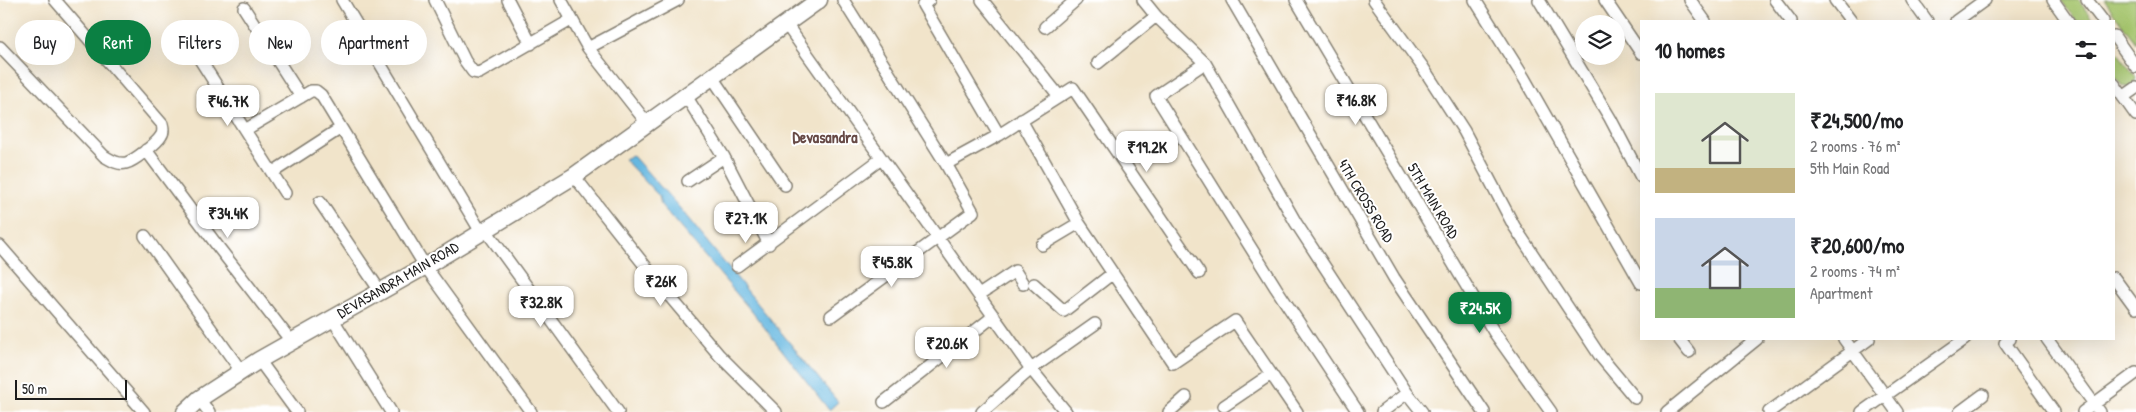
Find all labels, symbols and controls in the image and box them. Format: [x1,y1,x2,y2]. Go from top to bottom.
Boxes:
map controls [1575,15,1625,65]
button: layers [1575,15,1625,65]
chip: Buy [15,20,75,65]
chip: Rent [85,20,151,65]
chip: Filters [161,20,239,65]
chip: New [249,20,311,65]
chip: Apartment [321,20,427,65]
text: 10 homes [1655,36,1725,65]
icon: filters [2072,36,2100,64]
pin: ₹46.7K [187,84,269,127]
pin: ₹16.8K [1315,84,1397,126]
text: ₹16.8K [1336,89,1376,111]
text: ₹46.7K [207,90,249,112]
text: ₹24,500/mo [1810,106,1903,135]
icon: home [1695,113,1755,173]
district label: Devasandra [793,126,858,148]
pin: ₹19.2K [1106,130,1188,173]
text: 2 rooms · 76 m² [1810,135,1900,157]
text: ₹19.2K [1127,136,1167,158]
street label: 4TH CROSS ROAD [1333,155,1400,247]
text: 5th Main Road [1810,157,1889,179]
street label: 5TH MAIN ROAD [1403,159,1465,243]
pin: ₹34.4K [187,196,269,239]
text: ₹34.4K [208,202,248,224]
pin: ₹27.1K [705,202,787,244]
text: ₹27.1K [725,207,767,229]
text: ₹20,600/mo [1810,231,1904,260]
street label: DEVASANDRA MAIN ROAD [333,236,463,323]
icon: home [1695,238,1755,298]
pin: ₹45.8K [851,246,933,288]
text: ₹45.8K [872,251,912,273]
text: 2 rooms · 74 m² [1810,260,1900,282]
pin: ₹26K [631,264,691,307]
text: ₹26K [645,270,677,292]
text: Apartment [1810,282,1873,304]
pin: ₹32.8K [500,286,582,328]
text: ₹32.8K [520,291,562,313]
pin: ₹24.5K [1439,292,1521,334]
text: ₹24.5K [1459,297,1501,319]
pin: ₹20.6K [906,326,988,369]
text: ₹20.6K [926,332,968,354]
scale bar [15,377,128,400]
text: 50 m [22,379,47,398]

